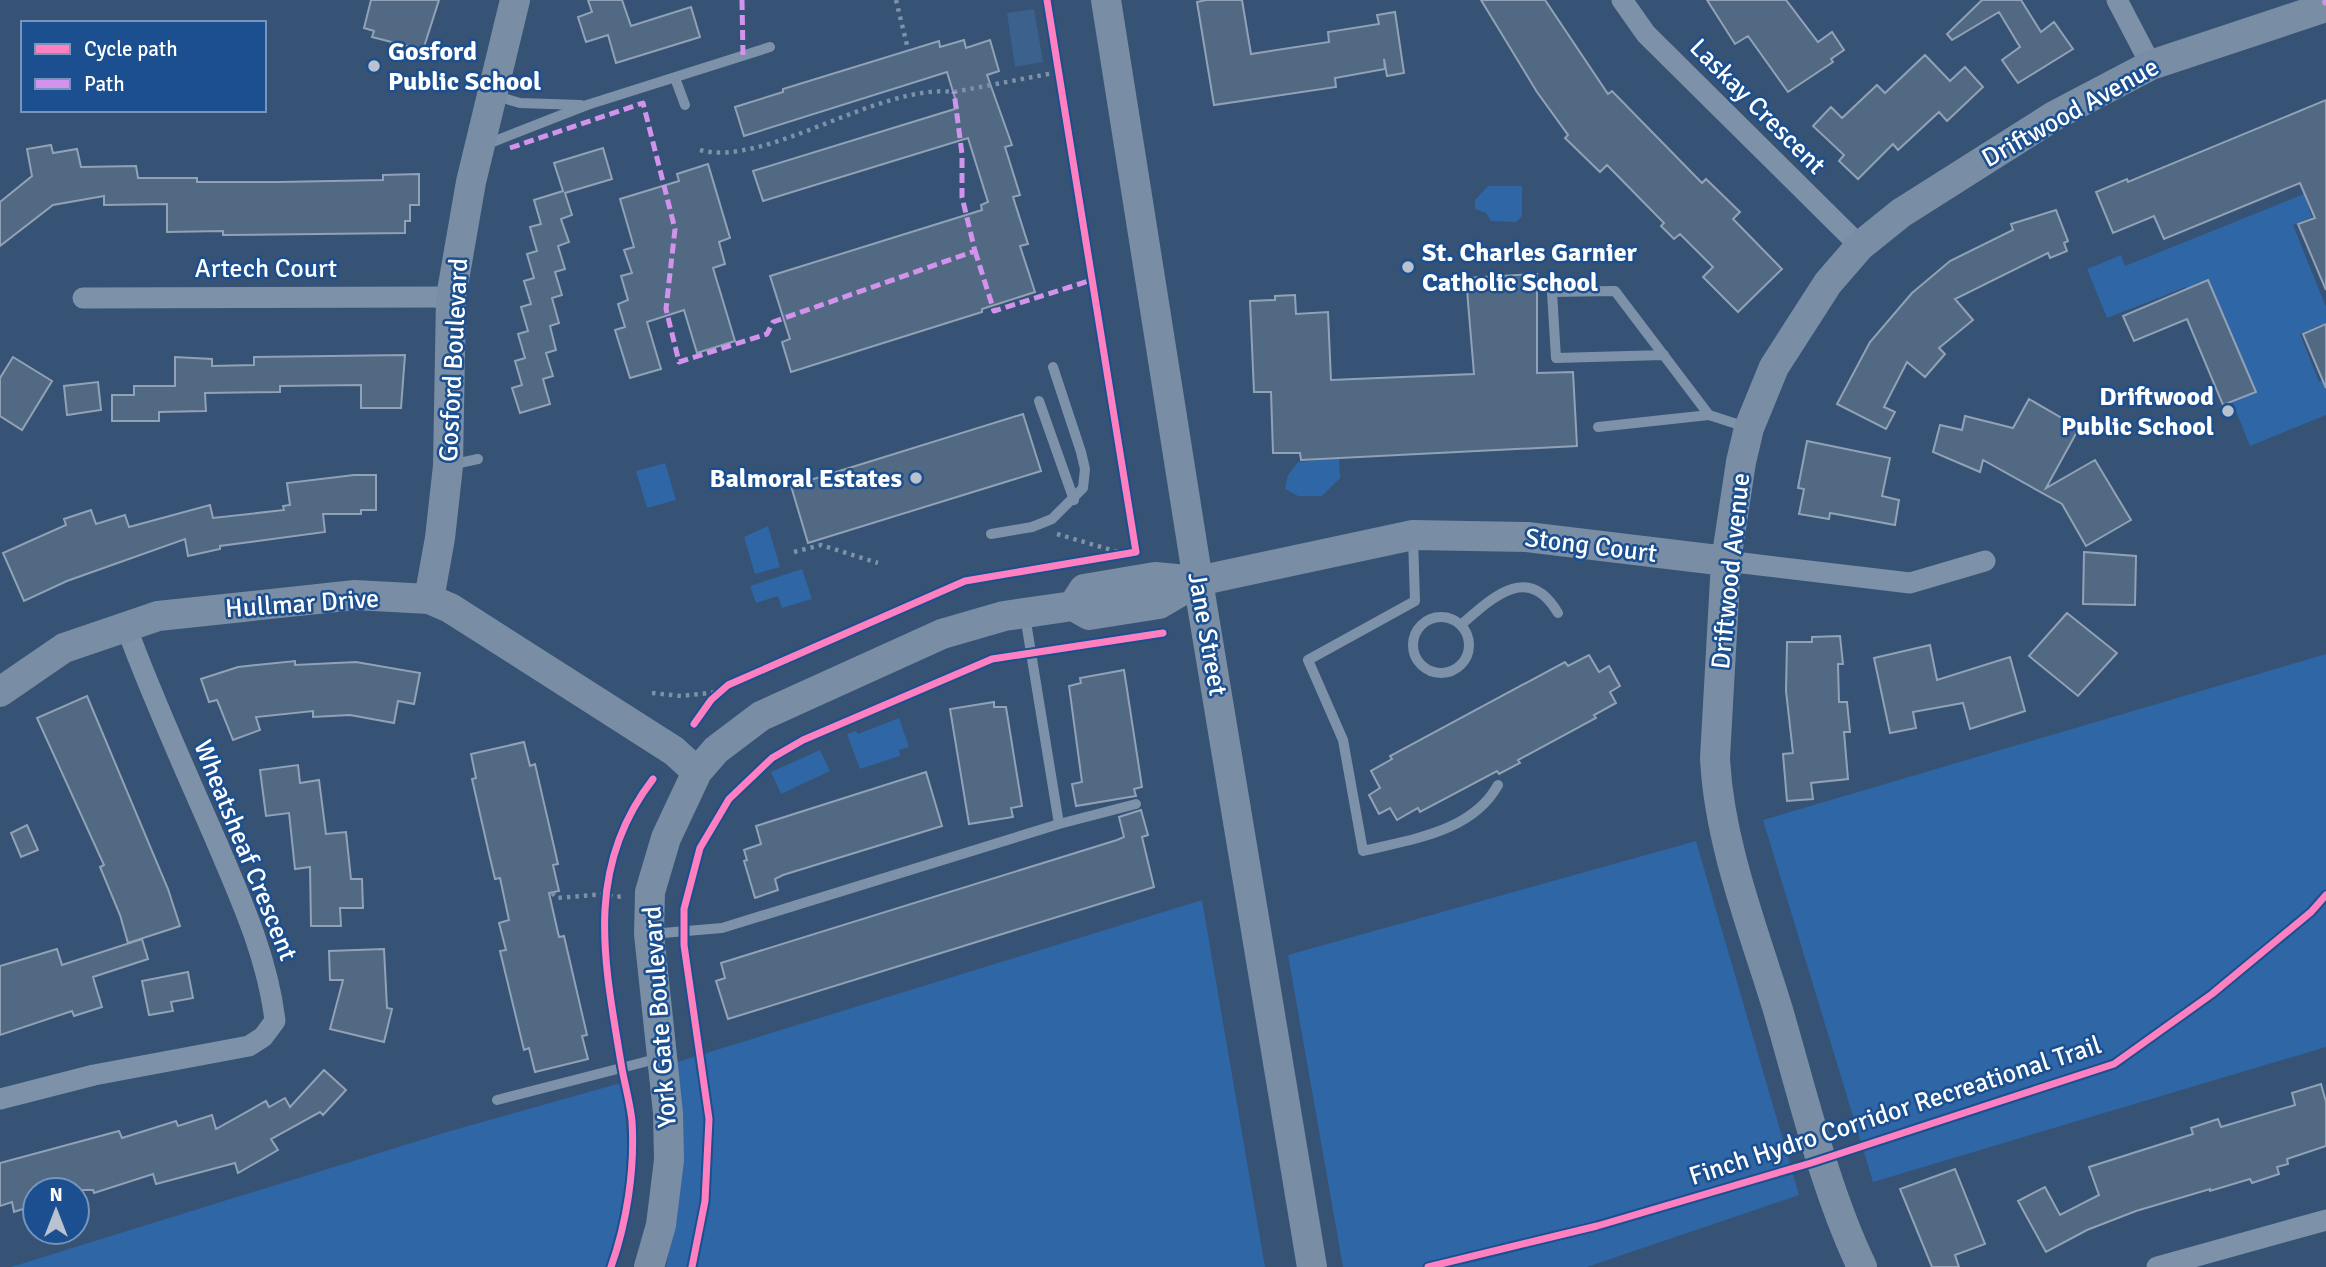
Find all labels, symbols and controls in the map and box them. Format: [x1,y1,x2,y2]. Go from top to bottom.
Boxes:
legend [21,21,266,112]
street label: Laskay Crescent [1683,32,1832,181]
text: Cycle path [84,36,178,62]
place label: Gosford Public School [388,36,541,98]
street label: Driftwood Avenue [1976,51,2165,175]
marker: Gosford Public School [366,58,382,74]
text: Path [84,71,125,97]
place label: St. Charles Garnier Catholic School [1422,237,1638,299]
street label: Artech Court [195,253,337,285]
street label: Gosford Boulevard [433,257,475,463]
marker: St. Charles Garnier Catholic School [1400,259,1416,275]
place label: Driftwood Public School [2061,381,2214,443]
marker: Driftwood Public School [2220,403,2236,419]
place label: Balmoral Estates [709,463,902,495]
marker: Balmoral Estates [908,470,924,486]
street label: Driftwood Avenue [1705,471,1757,671]
street label: Stong Court [1523,522,1659,570]
street label: Jane Street [1180,570,1234,698]
street label: Hullmar Drive [224,583,380,625]
street label: Wheatsheaf Crescent [186,735,304,965]
street label: York Gate Boulevard [636,905,684,1129]
street label: Finch Hydro Corridor Recreational Trail [1685,1029,2106,1193]
north arrow [21,1176,91,1246]
text: N [49,1183,63,1207]

